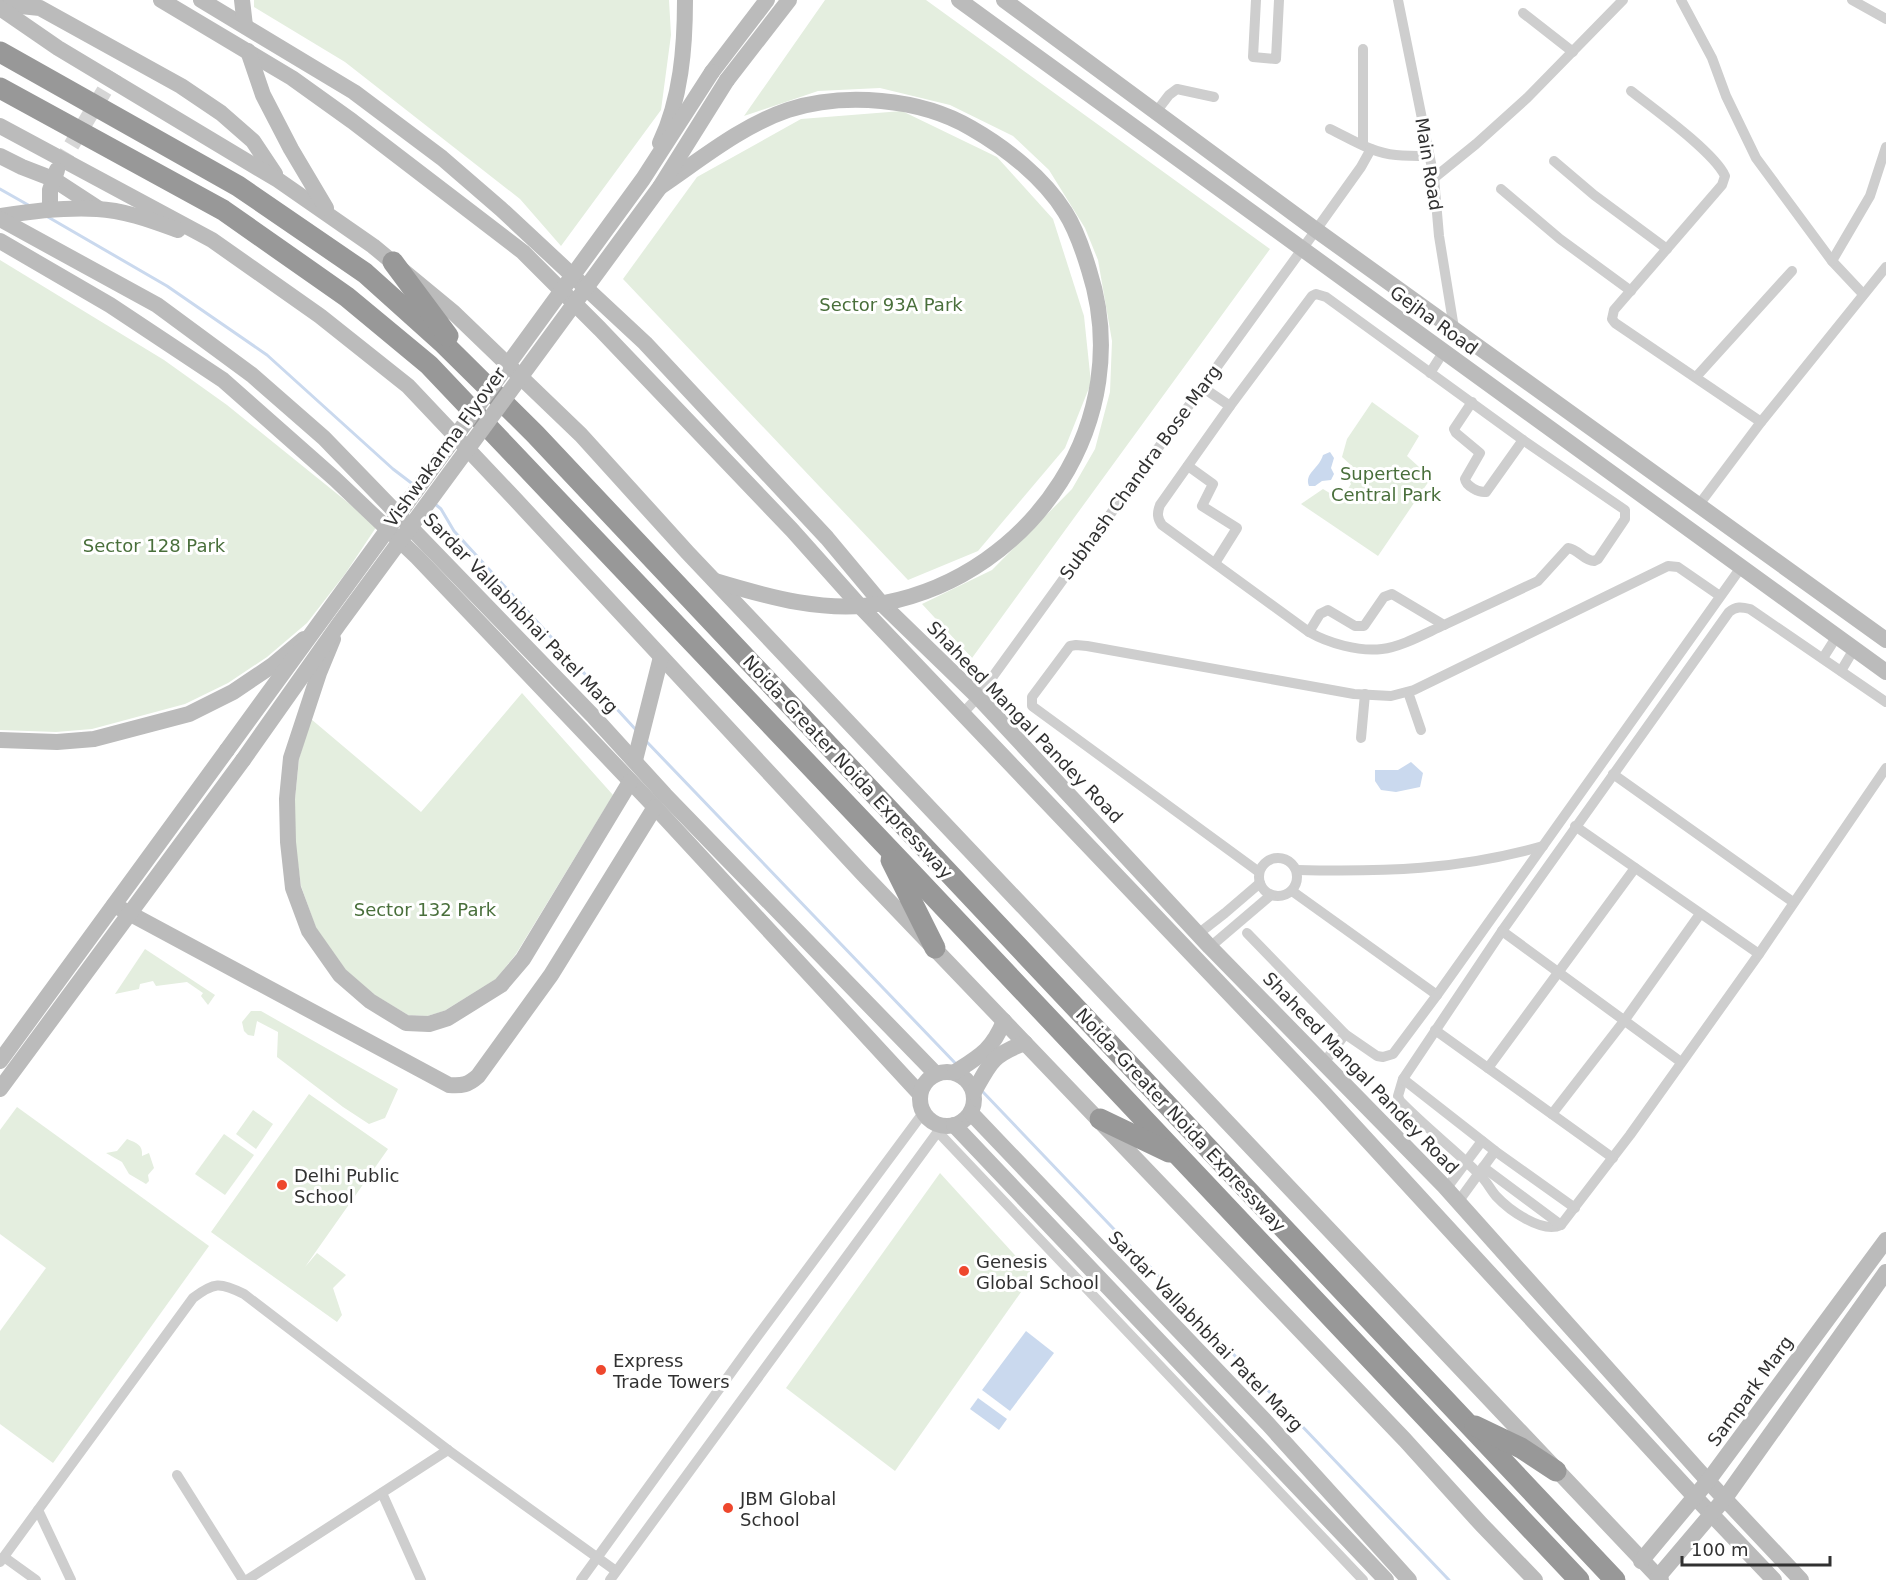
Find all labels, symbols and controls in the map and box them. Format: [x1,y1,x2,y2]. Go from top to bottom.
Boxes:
street label: Main Road [1411,116,1447,212]
street label: Gejha Road [1386,281,1482,359]
park label: Sector 93A Park [819,294,963,315]
street label: Subhash Chandra Bose Marg [1055,361,1225,583]
street label: Vishwakarma Flyover [380,363,510,531]
park label: Supertech Central Park [1331,463,1442,505]
street label: Sardar Vallabhbhai Patel Marg [419,508,623,718]
park label: Sector 128 Park [83,535,226,556]
street label: Shaheed Mangal Pandey Road [923,617,1127,827]
street label: Noida-Greater Noida Expressway [739,651,957,883]
park label: Sector 132 Park [354,899,497,920]
street label: Shaheed Mangal Pandey Road [1259,968,1463,1178]
street label: Noida-Greater Noida Expressway [1072,1004,1290,1236]
place label: Delhi Public School [294,1165,399,1207]
marker: Delhi Public School [275,1178,289,1192]
street label: Sardar Vallabhbhai Patel Marg [1104,1226,1308,1436]
place label: Genesis Global School [976,1251,1099,1293]
marker: Genesis Global School [957,1264,971,1278]
street label: Sampark Marg [1703,1332,1797,1450]
place label: Express Trade Towers [612,1350,730,1392]
marker: Express Trade Towers [594,1363,608,1377]
place label: JBM Global School [739,1488,836,1530]
marker: JBM Global School [721,1501,735,1515]
scale bar [1682,1529,1830,1567]
text: 100 m [1691,1539,1749,1560]

